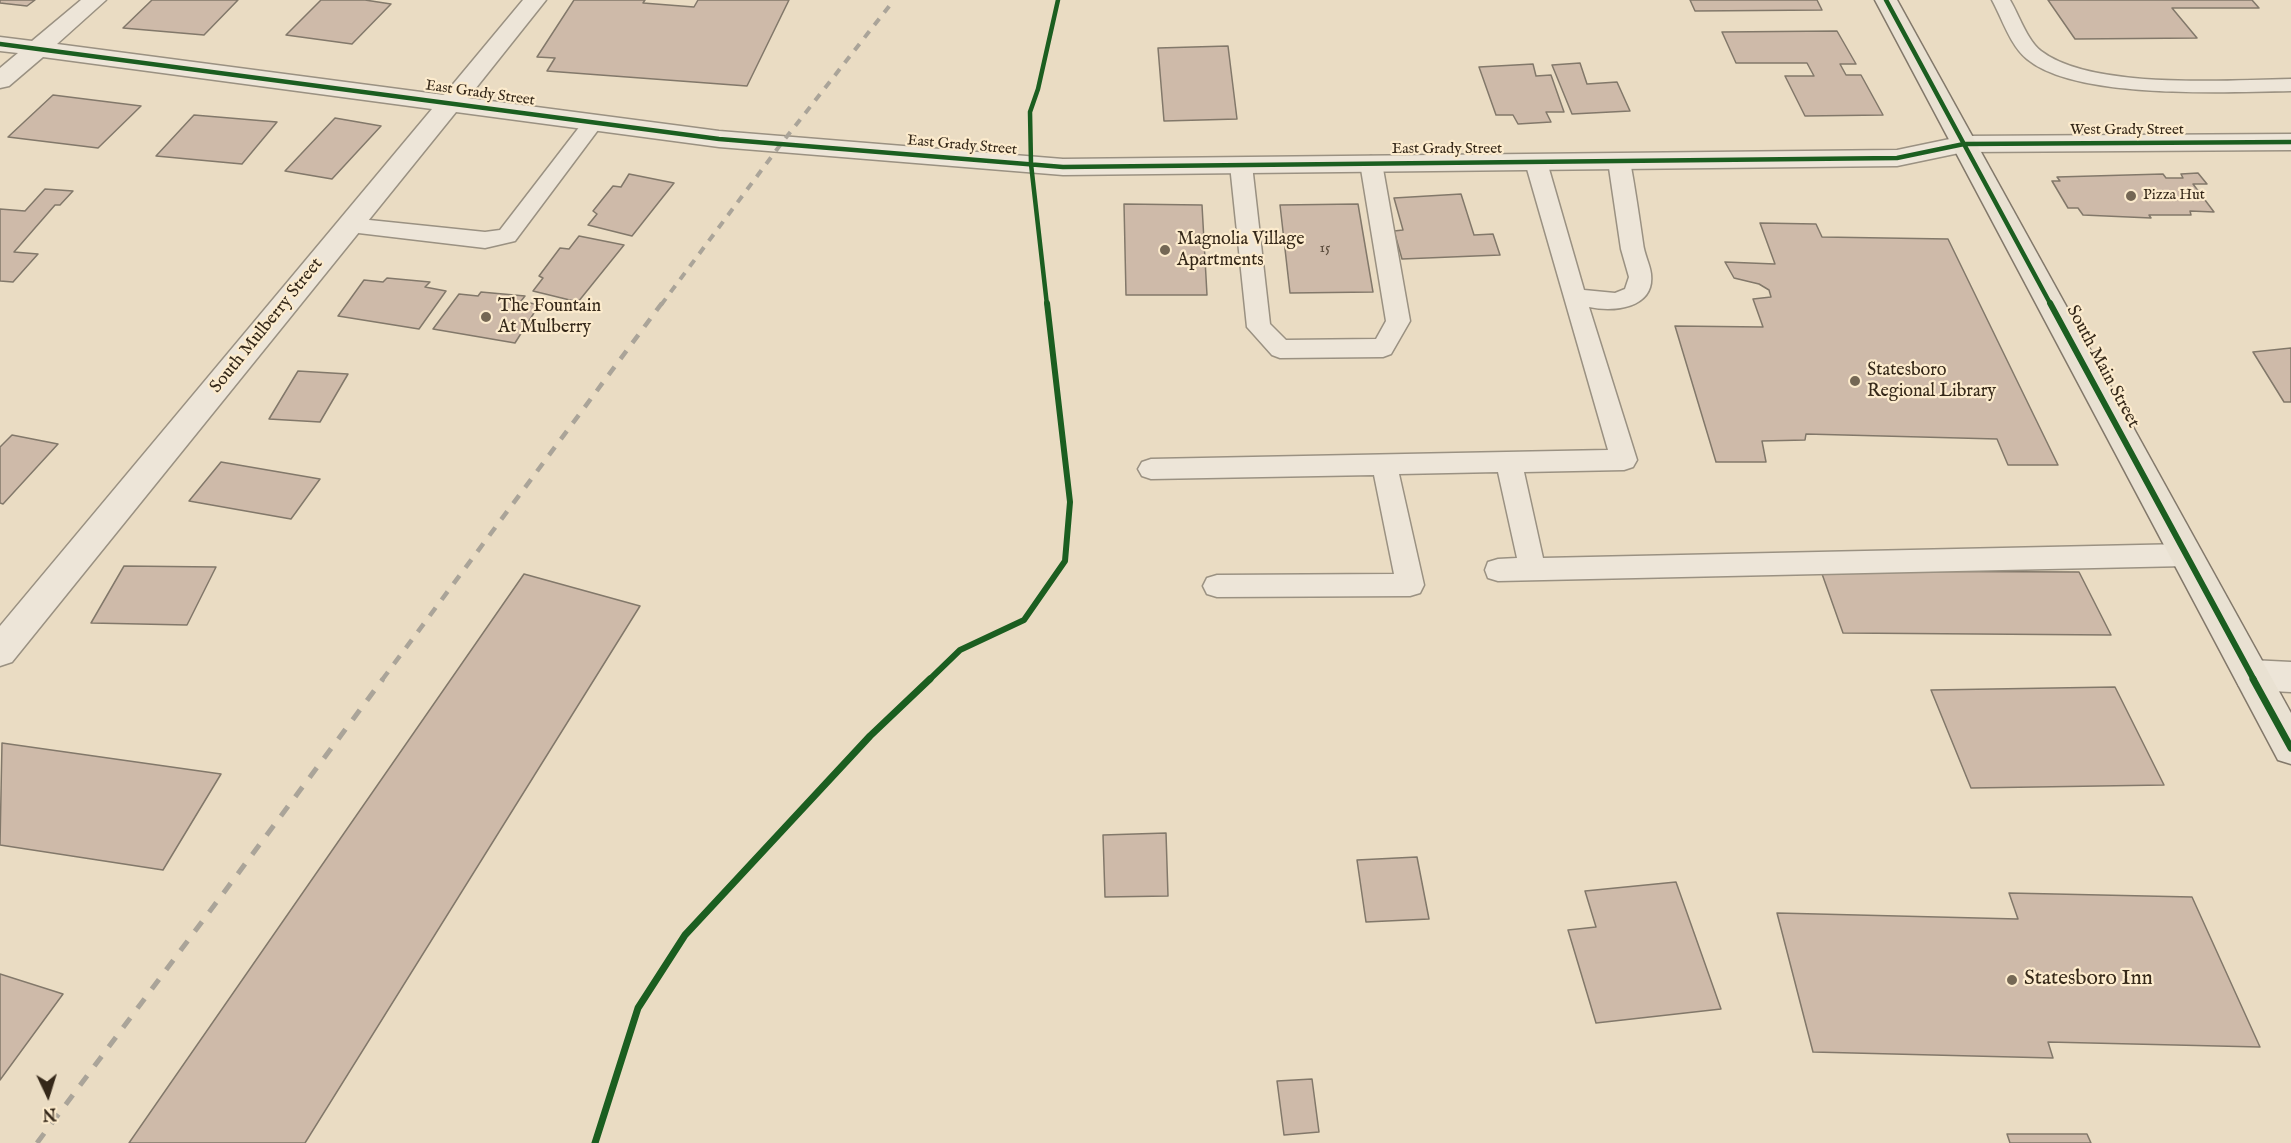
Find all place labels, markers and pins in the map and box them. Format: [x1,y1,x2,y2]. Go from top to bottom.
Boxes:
place label: Pizza Hut [2143,187,2205,205]
marker: Pizza Hut [2124,189,2138,203]
place label: Magnolia Village Apartments [1177,229,1304,272]
marker: Magnolia Village Apartments [1158,243,1172,257]
place label: The Fountain At Mulberry [498,296,601,338]
marker: The Fountain At Mulberry [479,310,493,324]
place label: Statesboro Regional Library [1867,360,1996,403]
marker: Statesboro Regional Library [1848,374,1862,388]
place label: Statesboro Inn [2024,967,2153,993]
marker: Statesboro Inn [2005,973,2019,987]

